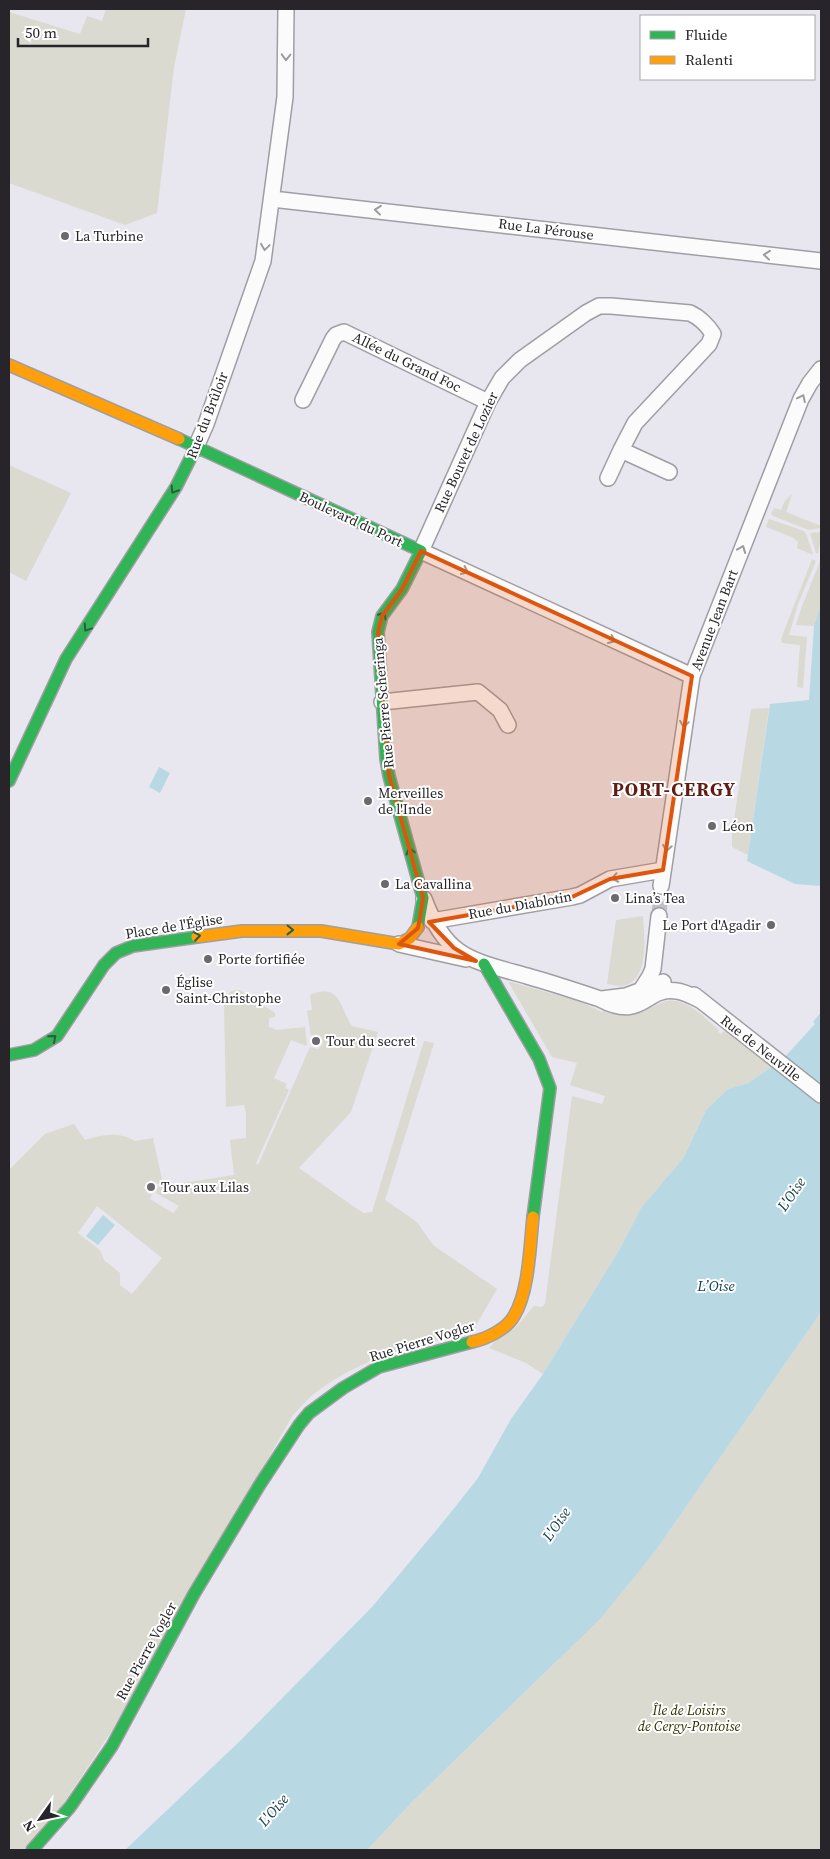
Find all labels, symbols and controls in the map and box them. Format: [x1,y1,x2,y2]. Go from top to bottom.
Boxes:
scale bar [18,15,148,47]
legend [640,15,815,80]
text: 50 m [25,22,57,43]
text: Fluide [685,24,728,45]
text: Ralenti [685,49,733,70]
one-way arrow [281,54,291,62]
one-way arrow [373,205,381,216]
street label: Rue La Pérouse [497,213,595,245]
place label: La Turbine [75,226,143,246]
marker: La Turbine [59,230,71,242]
one-way arrow [260,243,270,252]
one-way arrow [763,250,771,261]
street label: Allée du Grand Foc [349,327,465,397]
street label: Rue du Brûloir [181,369,233,461]
street label: Rue Bouvet de Lozier [429,388,503,516]
one-way arrow [796,394,806,403]
one-way arrow [170,485,180,494]
street label: Boulevard du Port [296,486,406,552]
one-way arrow [736,545,746,554]
one-way arrow [460,565,469,576]
street label: Avenue Jean Bart [686,566,743,673]
one-way arrow [377,612,387,621]
one-way arrow [84,622,93,631]
one-way arrow [607,633,616,643]
street label: Rue Pierre Scheringa [367,636,399,769]
one-way arrow [680,720,690,729]
district label: PORT-CERGY [612,776,736,802]
place label: Merveilles de l'Inde [378,783,443,819]
marker: Merveilles de l'Inde [362,795,374,807]
place label: Léon [722,816,754,836]
marker: Léon [706,820,718,832]
one-way arrow [662,844,673,852]
one-way arrow [405,847,415,855]
one-way arrow [611,873,620,883]
place label: La Cavallina [395,874,472,894]
marker: La Cavallina [379,878,391,890]
street label: Rue du Diablotin [467,886,574,924]
place label: Lina’s Tea [625,888,686,908]
marker: Lina’s Tea [609,892,621,904]
street label: Place de l'Église [124,908,224,944]
place label: Le Port d'Agadir [662,915,761,935]
marker: Le Port d'Agadir [765,919,777,931]
one-way arrow [287,925,295,935]
one-way arrow [193,932,202,942]
place label: Porte fortifiée [218,949,305,969]
marker: Porte fortifiée [202,953,214,965]
place label: Église Saint-Christophe [176,972,281,1008]
marker: Église Saint-Christophe [160,984,172,996]
street label: Rue de Neuville [716,1010,806,1086]
place label: Tour du secret [326,1031,416,1051]
one-way arrow [48,1035,57,1044]
marker: Tour du secret [310,1035,322,1047]
water label: L'Oise [771,1173,810,1216]
place label: Tour aux Lilas [161,1177,249,1197]
marker: Tour aux Lilas [145,1181,157,1193]
water label: L’Oise [696,1275,735,1296]
street label: Rue Pierre Vogler [367,1315,477,1367]
water label: L'Oise [536,1503,575,1546]
street label: Rue Pierre Vogler [111,1598,181,1704]
park label: Île de Loisirs de Cergy-Pontoise [638,1700,741,1736]
water label: L'Oise [252,1789,293,1832]
north arrow [15,1794,65,1844]
text: N [18,1816,40,1836]

